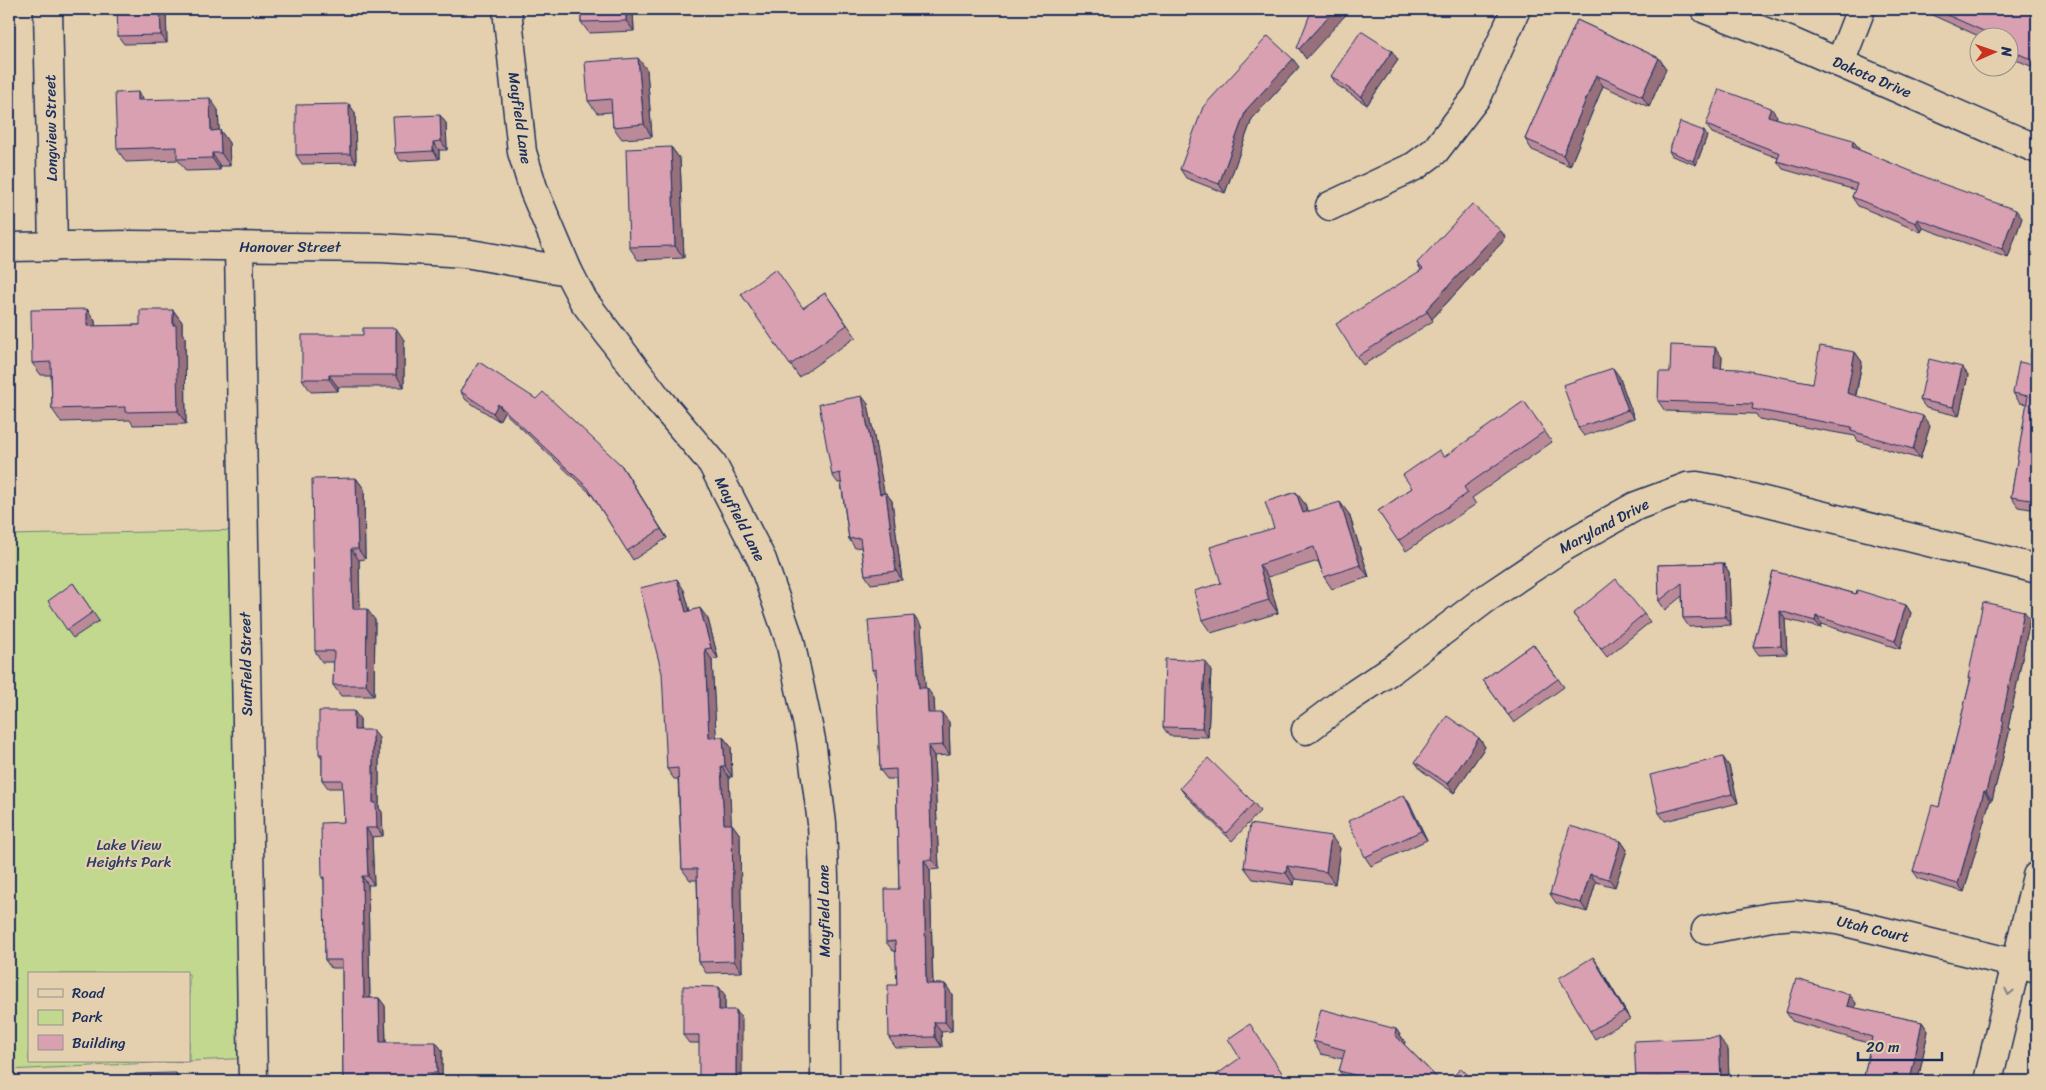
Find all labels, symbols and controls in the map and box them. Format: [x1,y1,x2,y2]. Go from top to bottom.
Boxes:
north arrow [1968,28,2018,78]
text: N [1994,45,2019,57]
street label: Dakota Drive [1828,49,1916,105]
street label: Mayfield Lane [501,70,539,166]
street label: Longview Street [37,74,65,182]
street label: Hanover Street [239,234,342,260]
street label: Mayfield Lane [707,472,773,566]
street label: Maryland Drive [1554,491,1654,561]
street label: Sunfield Street [232,611,260,716]
park label: Lake View Heights Park [86,832,172,875]
street label: Mayfield Lane [810,864,838,958]
street label: Utah Court [1834,908,1912,950]
legend [28,972,190,1062]
text: Road [72,980,105,1006]
one-way arrow [2004,987,2015,996]
text: Park [72,1004,103,1030]
text: Building [72,1030,126,1056]
scale bar [1858,1030,1942,1062]
text: 20 m [1866,1034,1900,1060]

